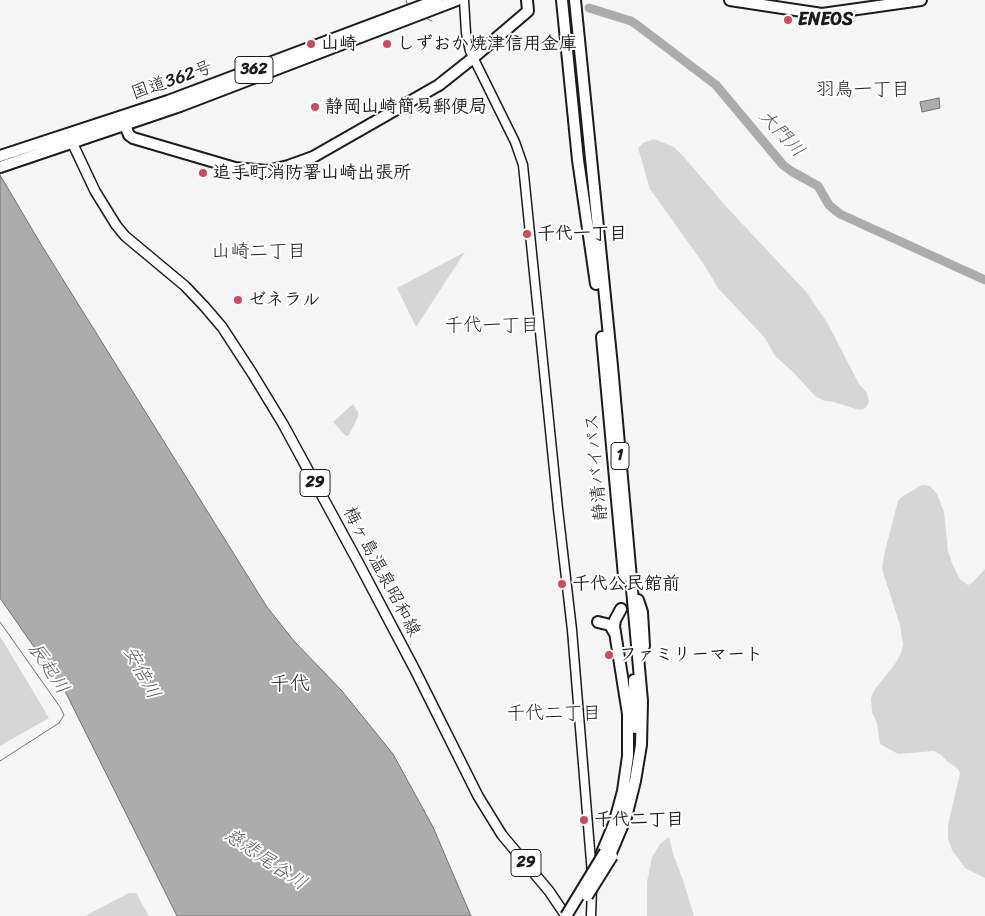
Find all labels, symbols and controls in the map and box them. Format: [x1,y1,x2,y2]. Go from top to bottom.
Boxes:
place label: ENEOS [798,9,853,31]
marker: ENEOS [782,14,794,26]
place label: 山崎 [321,33,357,55]
place label: しずおか焼津信用金庫 [397,33,577,55]
marker: 山崎 [305,38,317,50]
marker: しずおか焼津信用金庫 [381,38,393,50]
road number: 362 [235,56,273,84]
street label: 国道362号 [129,57,215,105]
district label: 羽鳥一丁目 [816,79,910,101]
place label: 静岡山崎簡易郵便局 [325,96,487,118]
marker: 静岡山崎簡易郵便局 [309,101,321,113]
water label: 大門川 [753,105,809,163]
place label: 追手町消防署山崎出張所 [213,162,411,184]
marker: 追手町消防署山崎出張所 [197,167,209,179]
place label: 千代一丁目 [537,223,627,245]
marker: 千代一丁目 [521,228,533,240]
district label: 山崎二丁目 [212,241,306,263]
place label: ゼネラル [248,289,320,311]
marker: ゼネラル [232,294,244,306]
district label: 千代一丁目 [445,315,539,337]
street label: 静清バイパス [582,412,612,522]
road number: 1 [611,442,629,470]
road number: 29 [300,469,330,496]
street label: 梅ヶ島温泉昭和線 [338,503,424,641]
place label: 千代公民館前 [572,573,680,595]
marker: 千代公民館前 [556,578,568,590]
water label: 辰起川 [23,639,73,699]
water label: 安倍川 [118,642,164,704]
place label: ファミリーマート [619,644,763,666]
marker: ファミリーマート [603,649,615,661]
district label: 千代 [270,673,310,697]
district label: 千代二丁目 [507,703,601,725]
place label: 千代二丁目 [594,809,684,831]
marker: 千代二丁目 [578,814,590,826]
water label: 慈悲尾谷川 [219,824,311,896]
road number: 29 [511,850,541,876]

